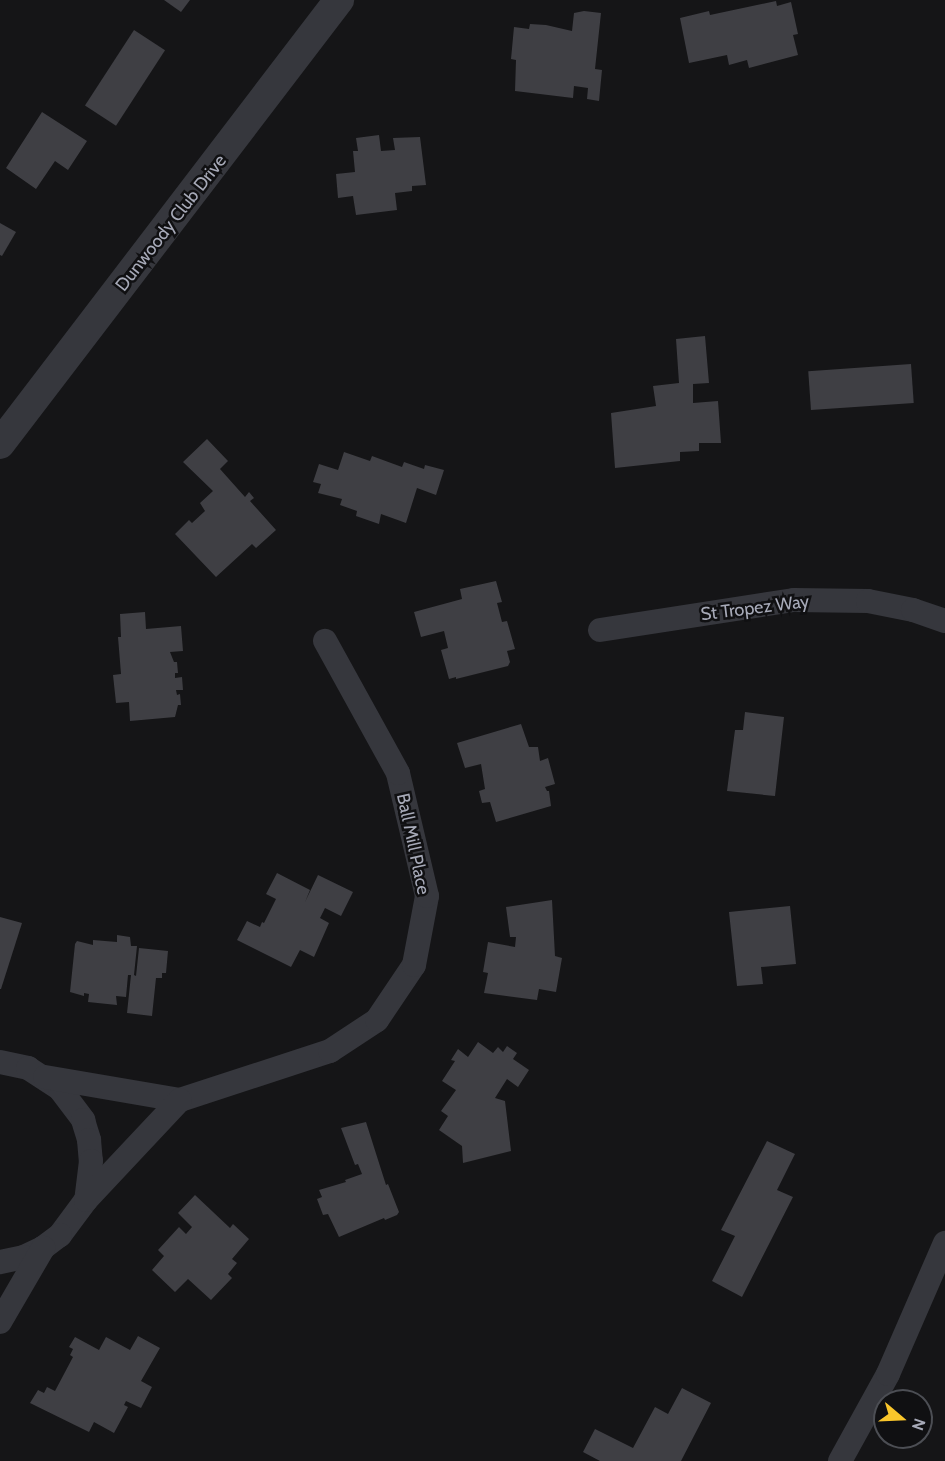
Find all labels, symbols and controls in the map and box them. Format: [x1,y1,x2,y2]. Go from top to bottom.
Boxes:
street label: Dunwoody Club Drive [111,150,231,296]
street label: St Tropez Way [700,591,810,625]
street label: Ball Mill Place [392,791,434,897]
north arrow [873,1389,933,1449]
text: N [908,1416,929,1433]

